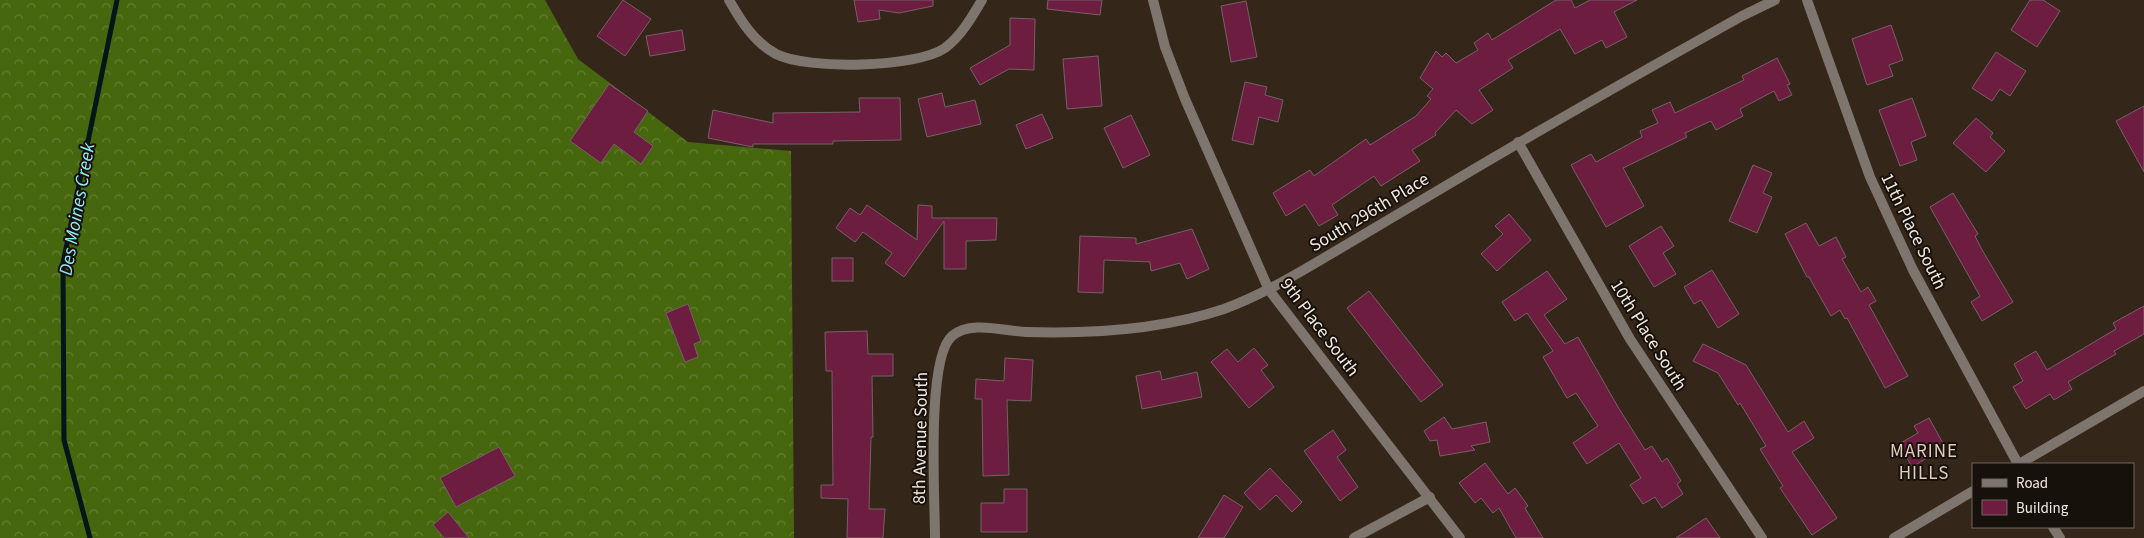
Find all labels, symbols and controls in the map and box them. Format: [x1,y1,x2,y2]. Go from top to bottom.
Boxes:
water label: Des Moines Creek [53,140,103,278]
street label: South 296th Place [1305,167,1434,258]
street label: 11th Place South [1875,169,1953,294]
street label: 9th Place South [1274,273,1365,382]
street label: 10th Place South [1604,275,1693,396]
street label: 8th Avenue South [907,372,934,504]
district label: MARINE HILLS [1890,438,1958,487]
legend [1972,463,2134,528]
text: Road [2016,473,2048,494]
text: Building [2016,498,2069,519]

